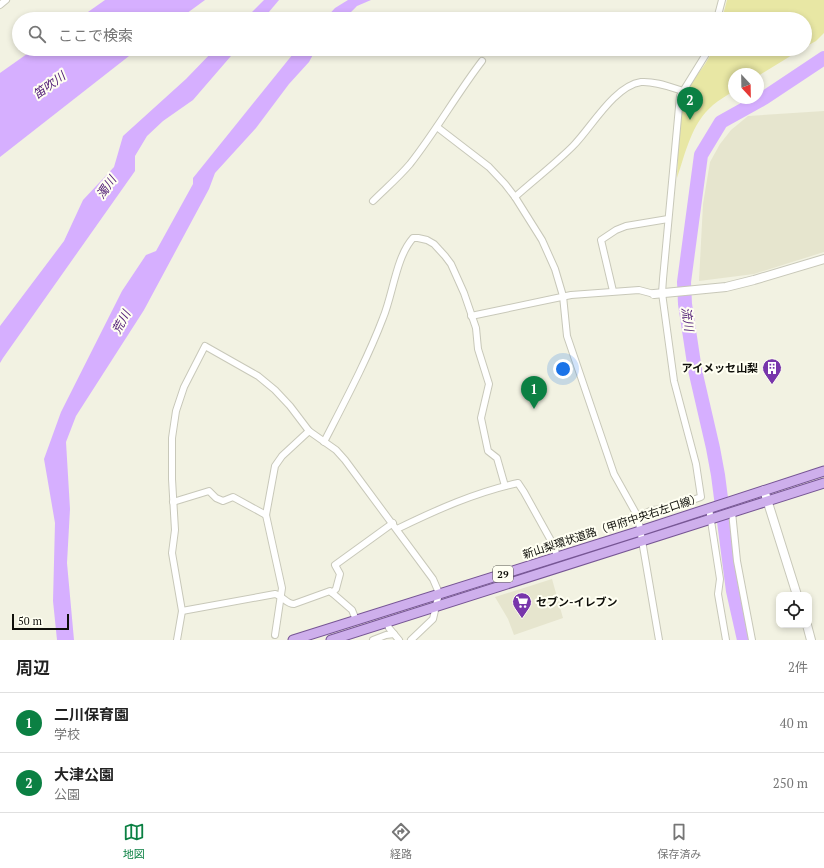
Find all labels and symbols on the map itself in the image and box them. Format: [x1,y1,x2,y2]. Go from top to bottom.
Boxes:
water label: 笛吹川 [30,67,70,102]
north arrow [728,68,764,104]
pin: 2 [677,87,703,120]
water label: 濁川 [93,171,120,201]
water label: 荒川 [109,306,134,336]
water label: 流川 [679,306,697,334]
building icon: アイメッセ山梨 [761,357,783,385]
your location [553,359,573,379]
place label: アイメッセ山梨 [682,361,758,375]
pin: 1 [521,376,547,409]
street label: 新山梨環状道路（甲府中央右左口線） [521,490,703,562]
road number: 29 [493,566,513,582]
supermarket icon: セブン-イレブン [511,591,533,619]
place label: セブン-イレブン [536,595,618,609]
scale bar [12,612,69,631]

